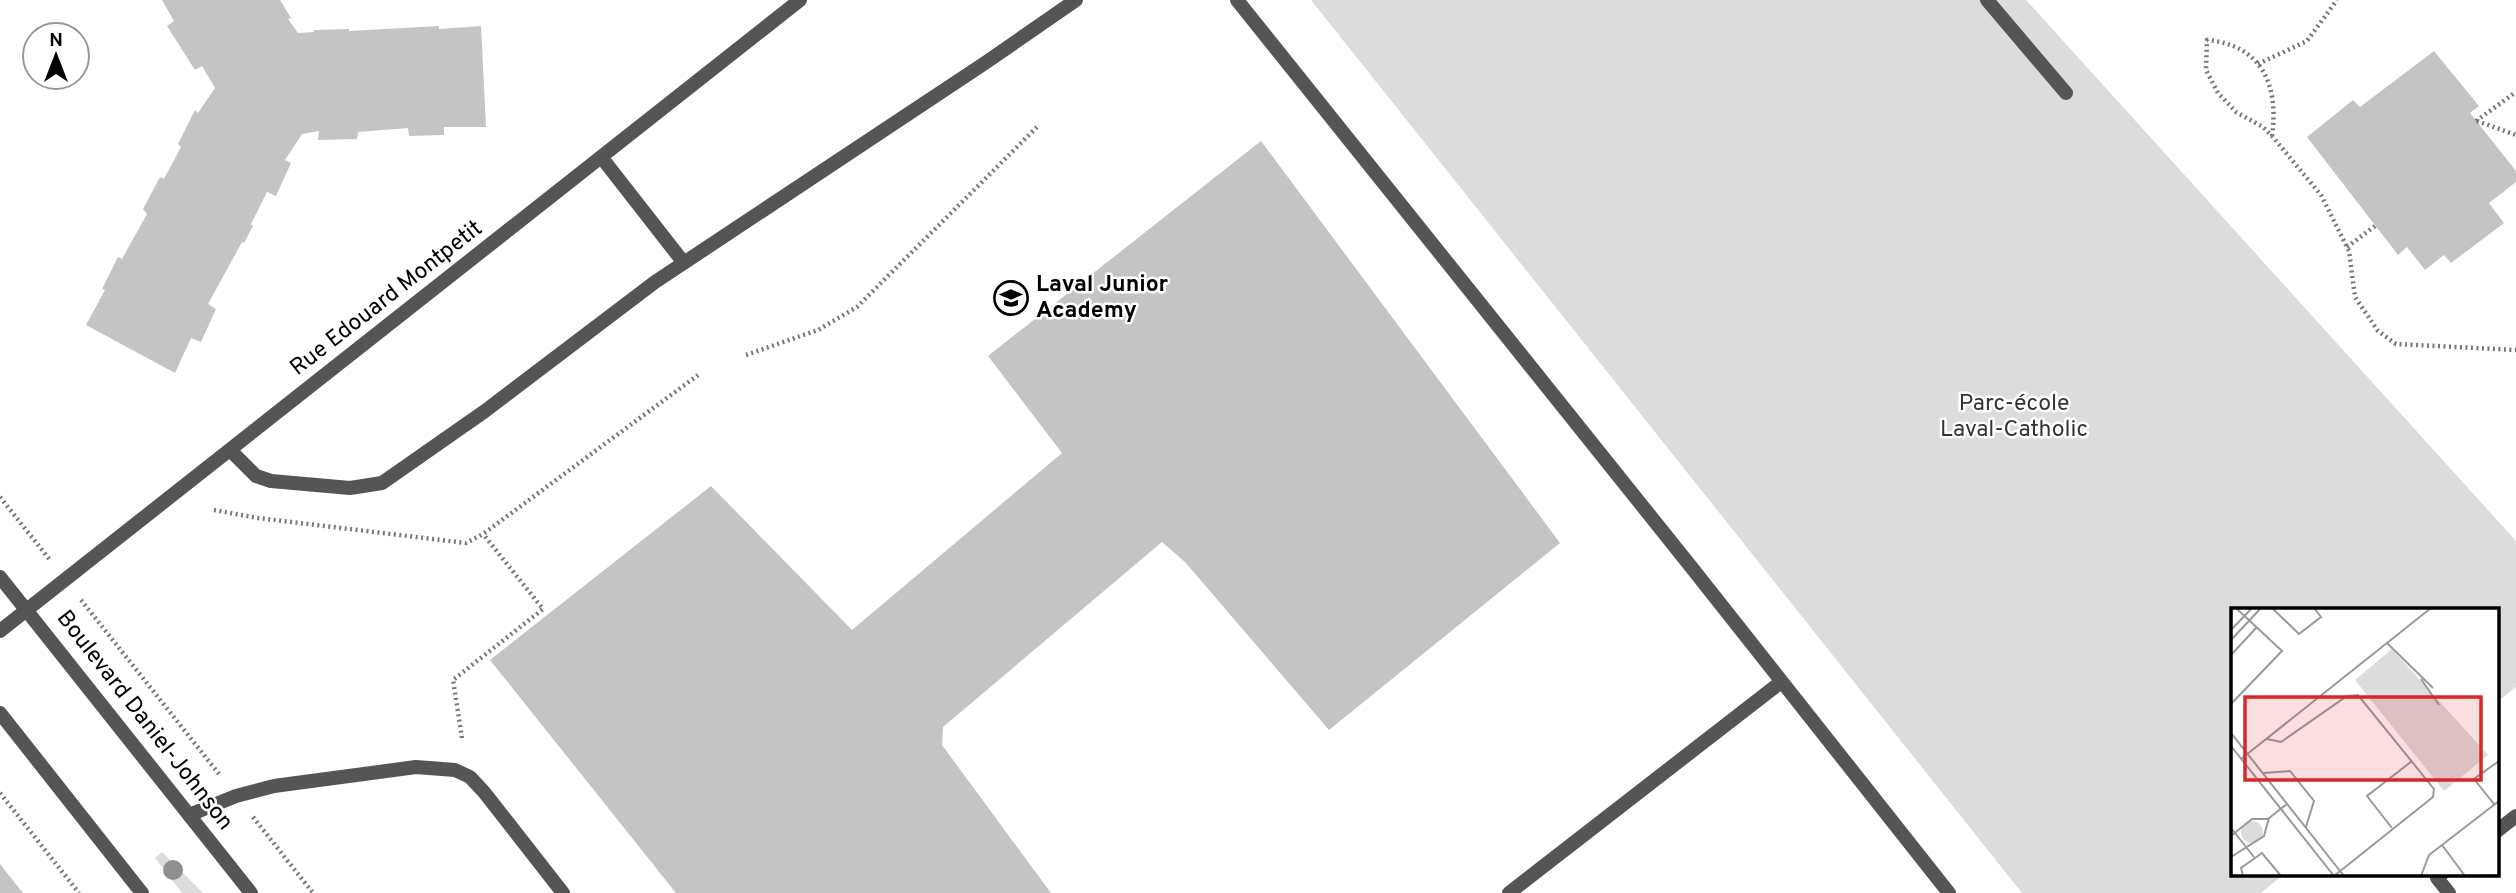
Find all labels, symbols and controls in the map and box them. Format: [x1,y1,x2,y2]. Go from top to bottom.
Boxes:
north arrow [21,21,91,91]
text: N [49,29,63,53]
street label: Rue Edouard Montpetit [285,215,489,383]
place label: Laval Junior Academy [1036,271,1169,326]
school or university icon: Laval Junior Academy [992,279,1030,317]
park label: Parc-école Laval-Catholic [1940,390,2088,445]
street label: Boulevard Daniel-Johnson [49,605,239,837]
inset map [2231,608,2498,876]

